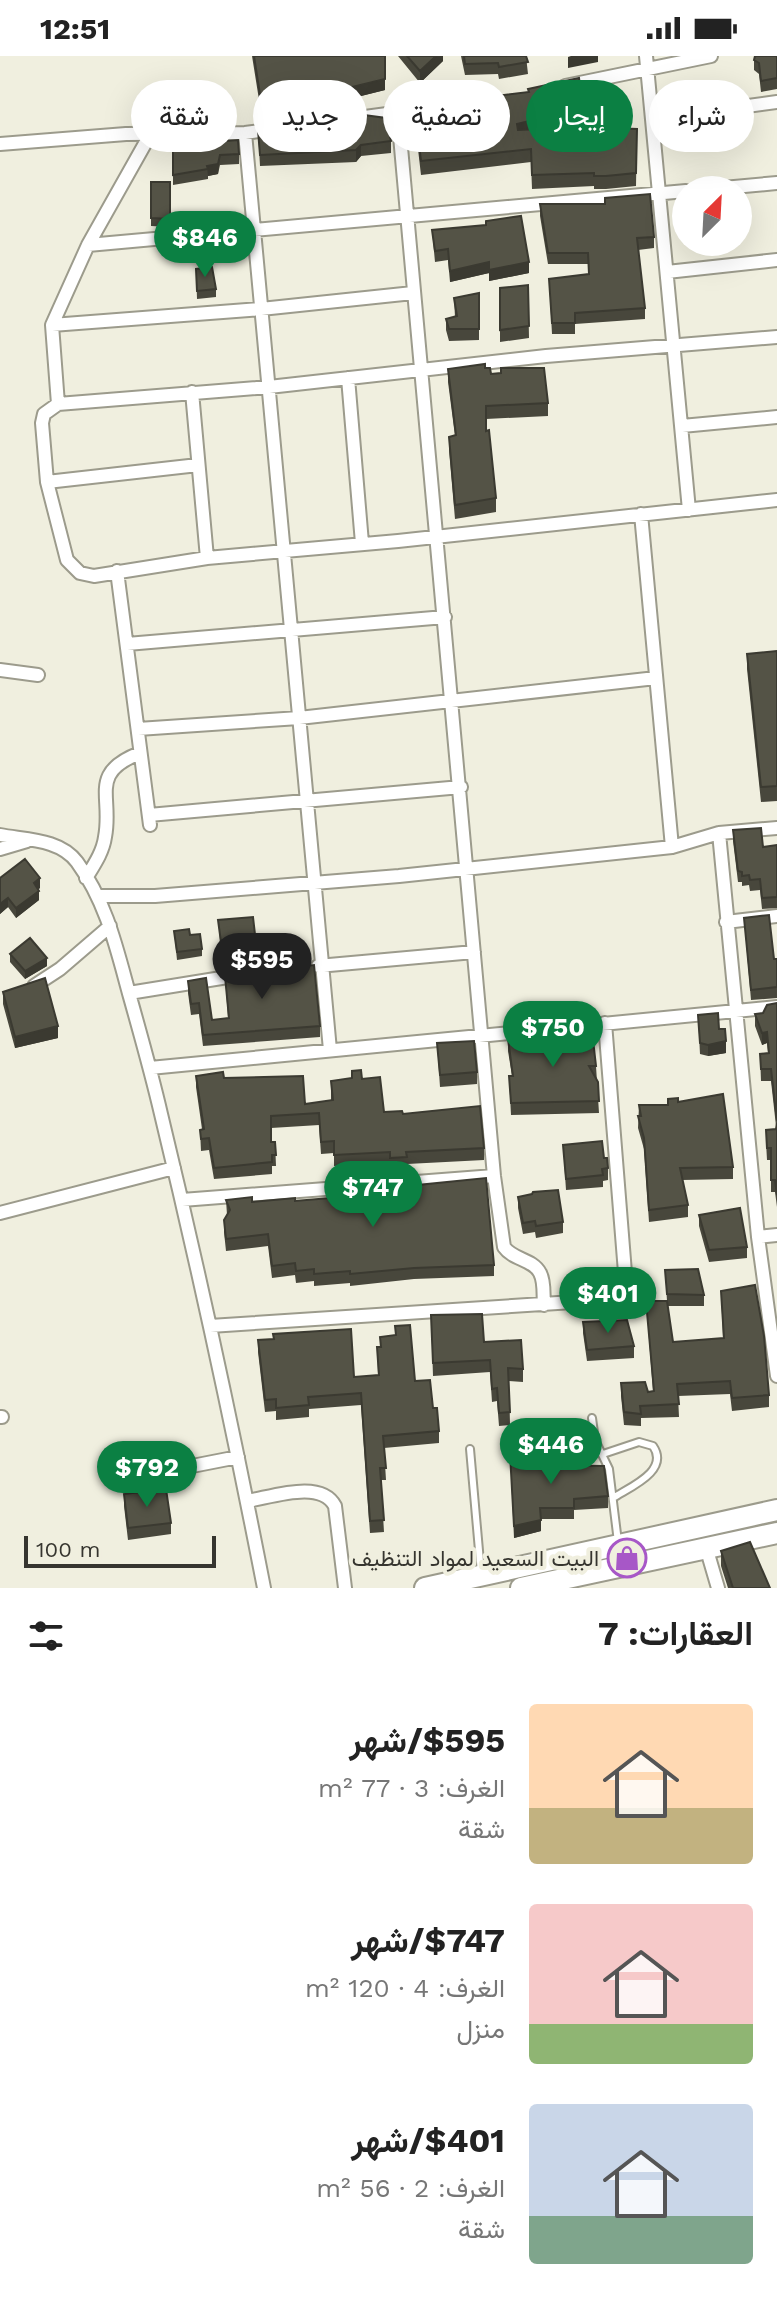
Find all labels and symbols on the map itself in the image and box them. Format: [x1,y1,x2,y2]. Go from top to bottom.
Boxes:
north arrow [672,176,752,256]
pin: $846 [158,211,252,279]
pin: $595 [215,933,309,1001]
pin: $750 [506,1001,600,1069]
pin: $747 [326,1161,420,1229]
pin: $401 [561,1267,655,1335]
pin: $446 [504,1418,598,1486]
pin: $792 [100,1441,194,1509]
scale bar [24,1532,216,1568]
shop icon: البيت السعيد لمواد التنظيف [606,1537,648,1579]
place label: البيت السعيد لمواد التنظيف [352,1546,599,1572]

